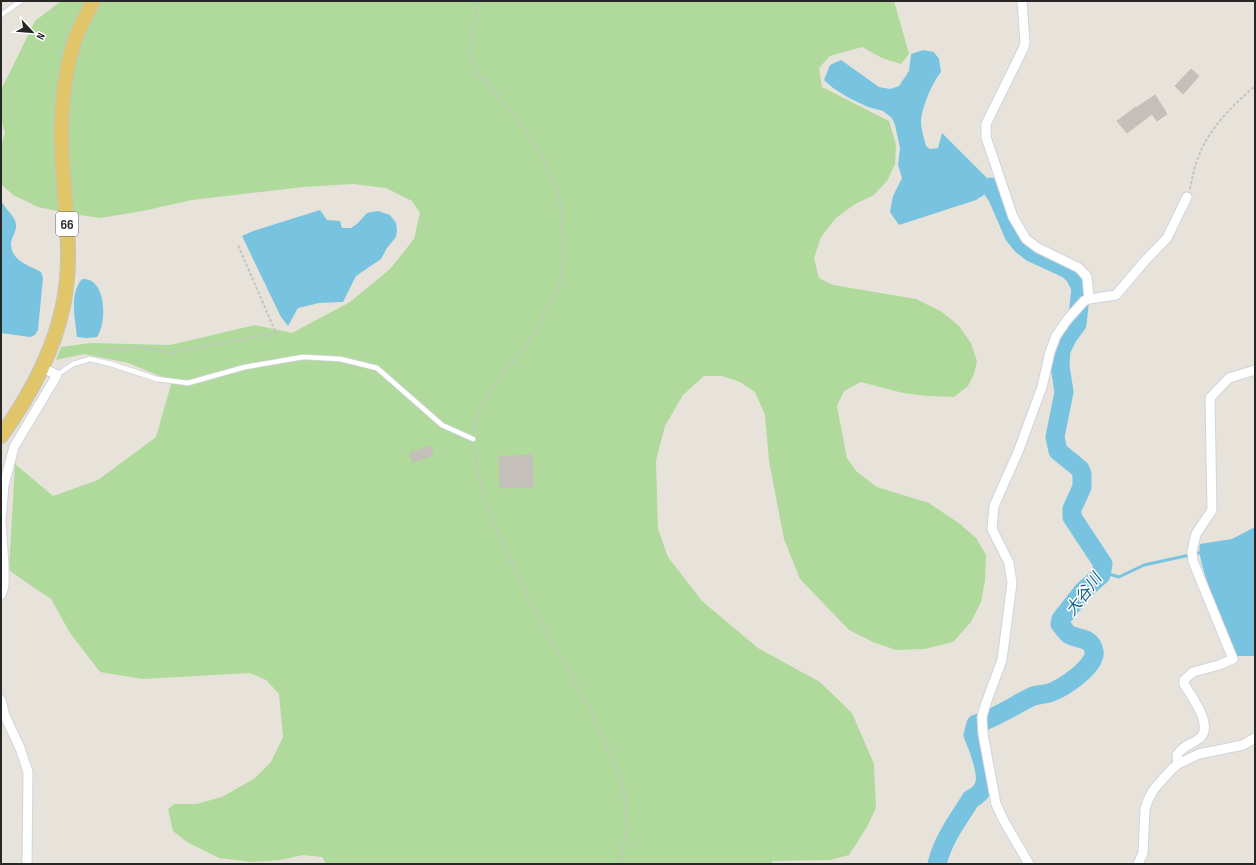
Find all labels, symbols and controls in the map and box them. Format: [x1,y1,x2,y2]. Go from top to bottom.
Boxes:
north arrow [12,12,52,52]
text: N [33,31,48,42]
road number: 66 [56,212,78,236]
water label: 大谷川 [1062,568,1107,620]

